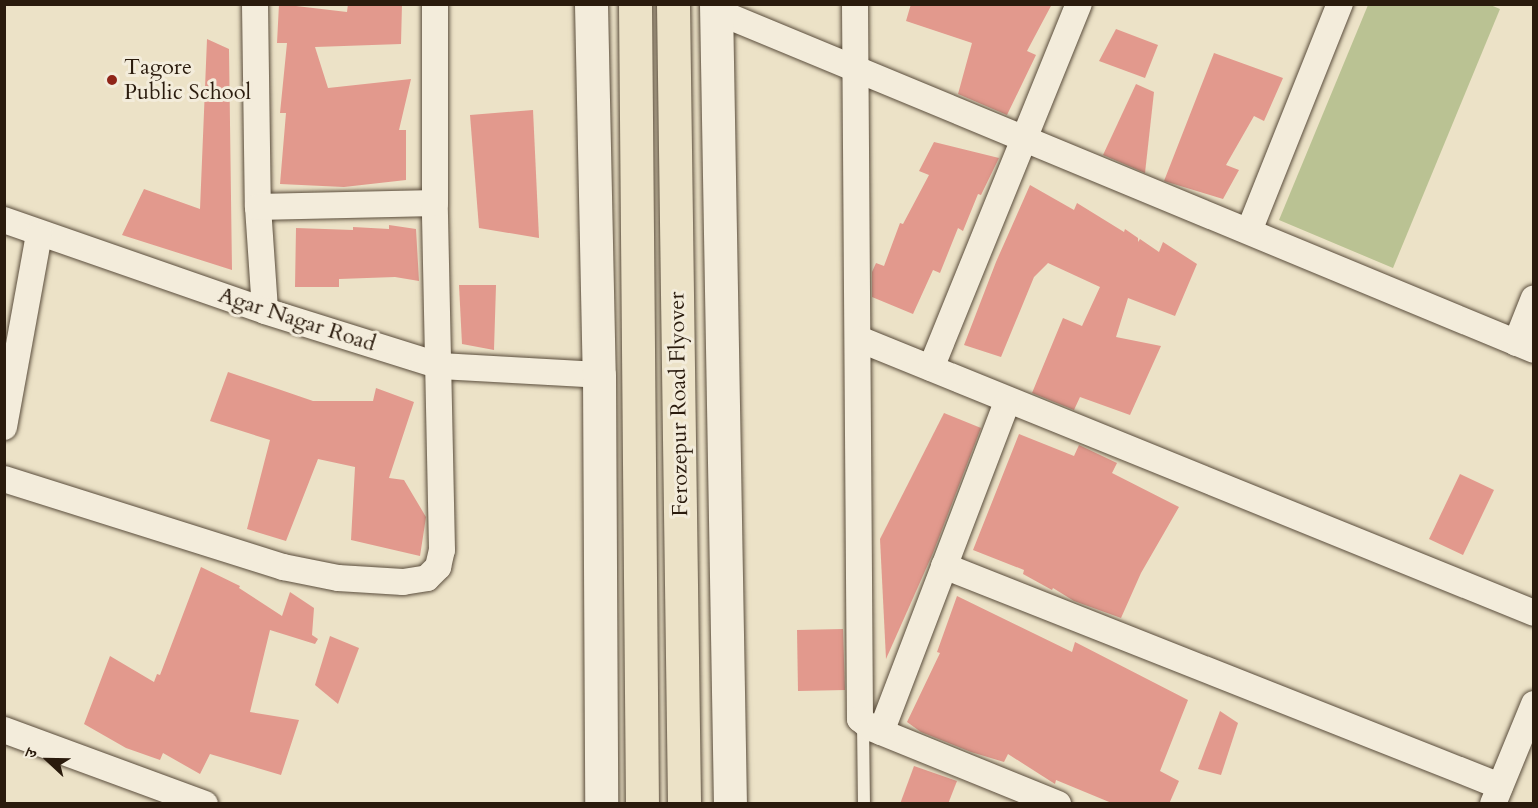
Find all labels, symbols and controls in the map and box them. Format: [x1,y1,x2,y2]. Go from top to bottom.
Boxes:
place label: Tagore Public School [124,54,251,106]
marker: Tagore Public School [105,73,119,87]
street label: Agar Nagar Road [215,282,379,358]
street label: Ferozepur Road Flyover [664,291,694,517]
north arrow [18,730,78,790]
text: उ [20,745,43,761]

